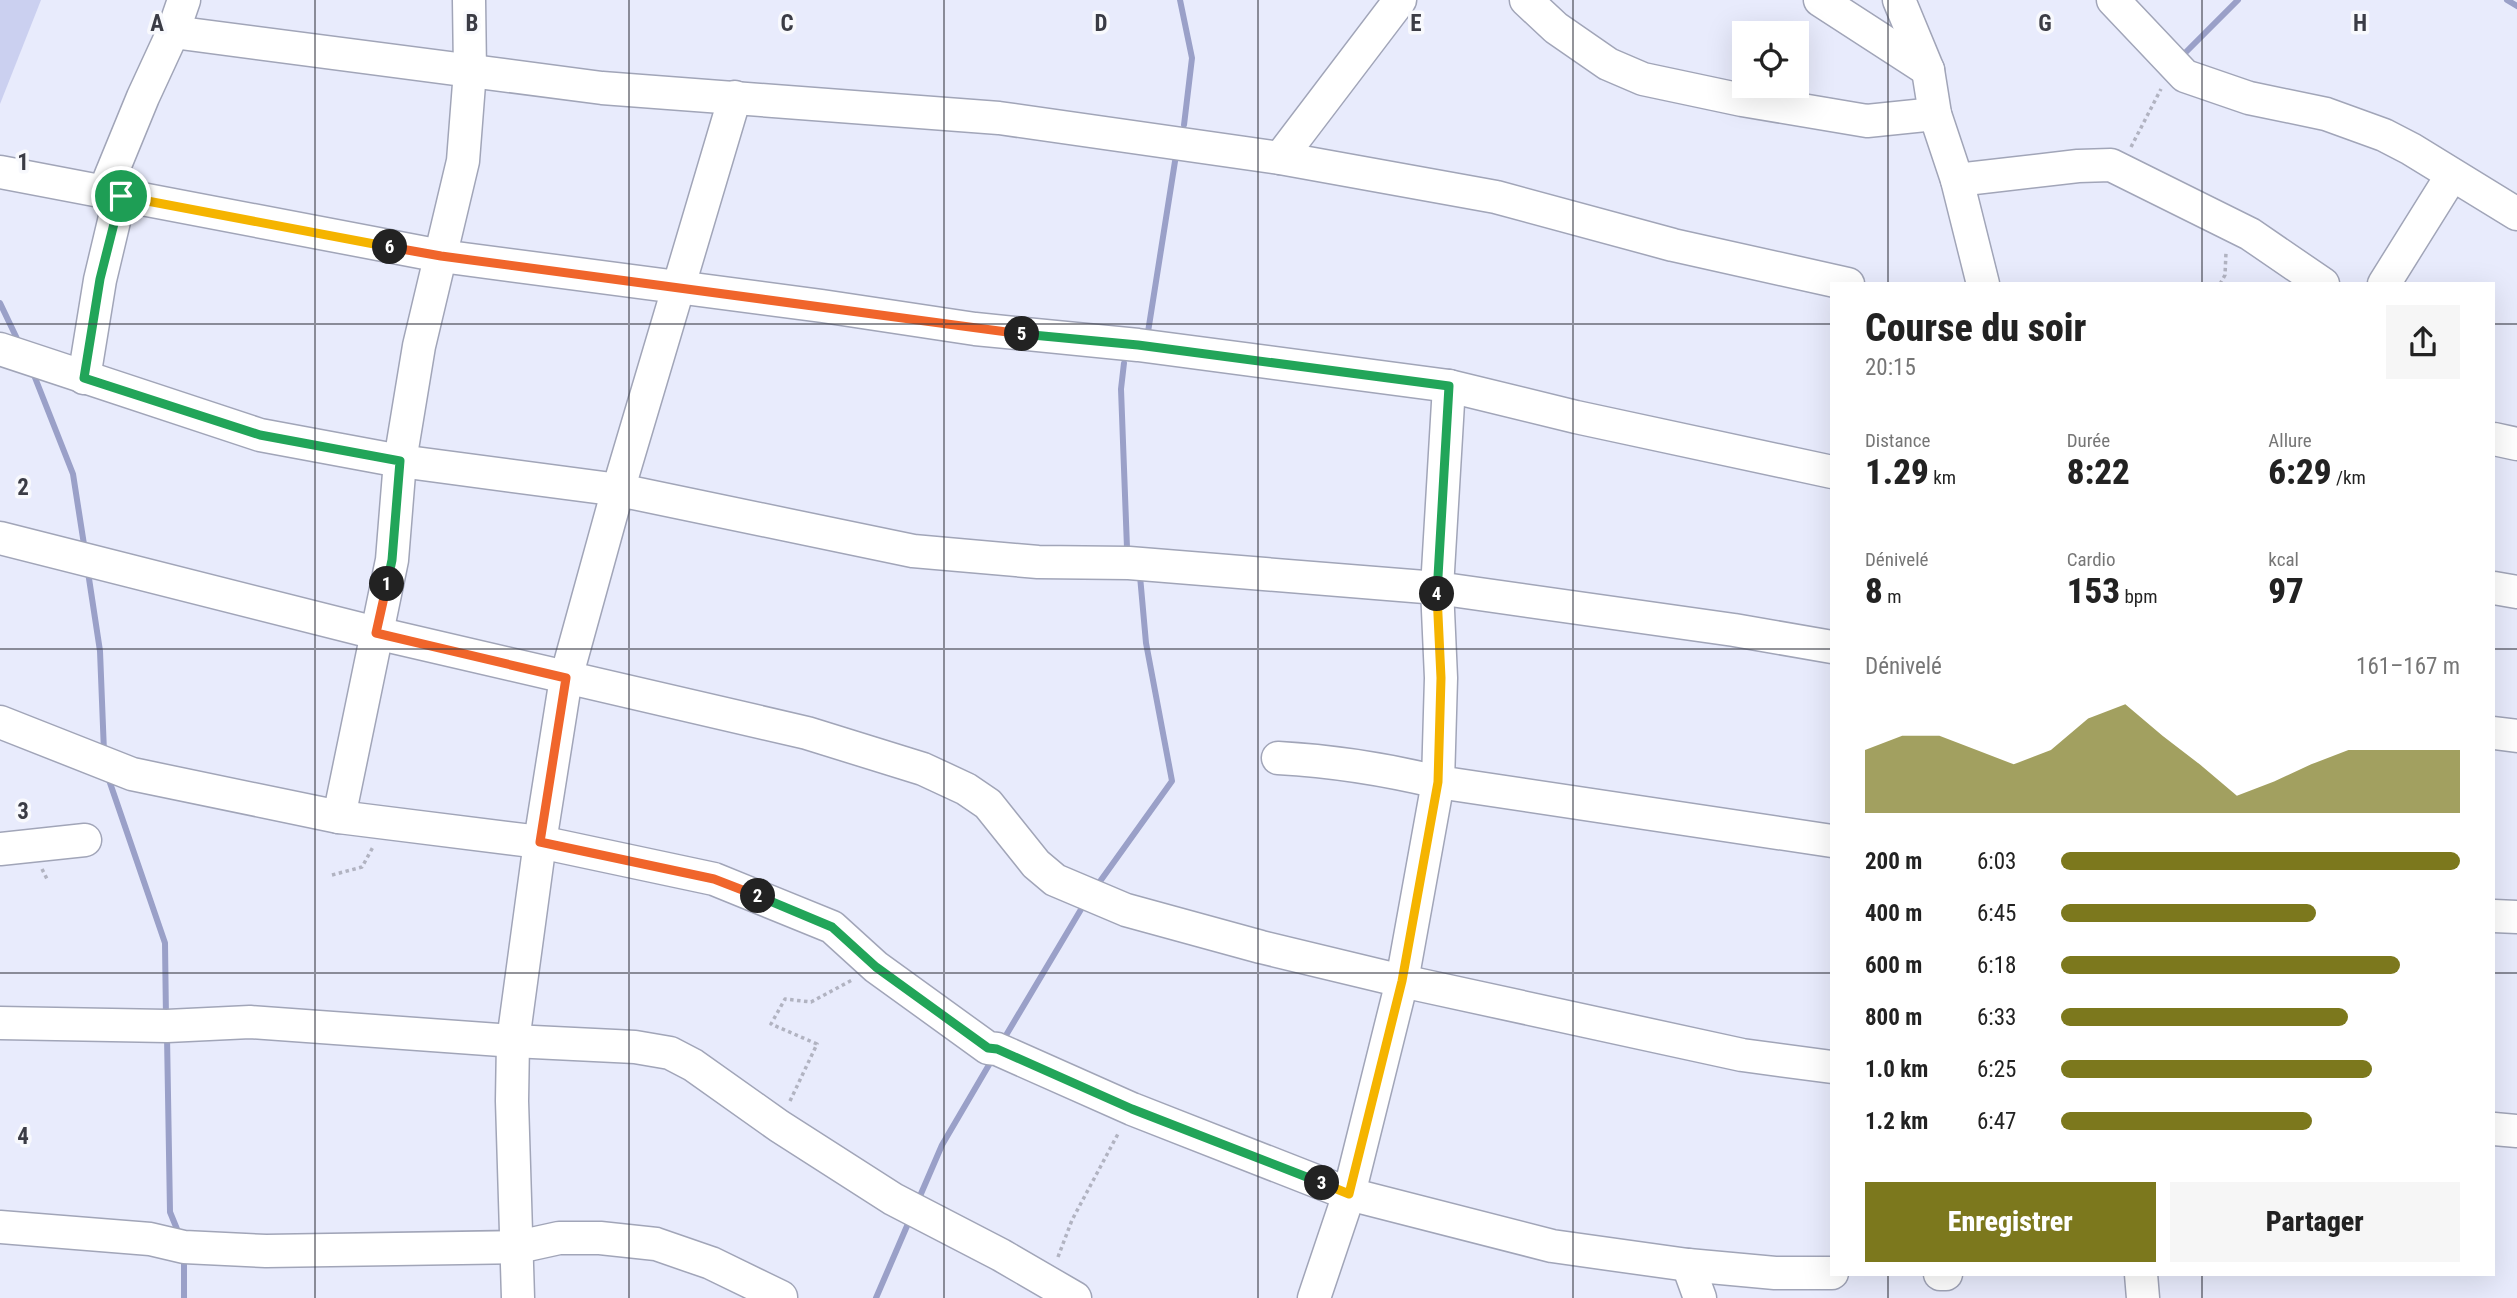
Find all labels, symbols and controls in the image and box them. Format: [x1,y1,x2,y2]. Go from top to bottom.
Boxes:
text: A [150,10,164,37]
text: B [466,10,478,37]
text: C [780,10,794,37]
text: D [1095,10,1108,37]
text: E [1410,10,1422,37]
text: G [2038,10,2052,37]
text: H [2353,10,2367,37]
map controls [1732,21,1809,98]
button: locate [1732,21,1809,98]
text: 1 [17,149,29,176]
pin [91,166,151,226]
icon: arrive [102,177,140,215]
pin: 6 [372,230,408,264]
text: 6 [385,235,394,258]
button: share [2386,305,2460,379]
text: Course du soir [1865,306,2086,350]
pin: 5 [1004,316,1040,352]
text: 5 [1017,322,1026,345]
text: 20:15 [1865,354,1916,381]
text: Distance [1865,429,1930,452]
text: Durée [2067,429,2110,452]
text: Allure [2268,429,2312,452]
text: 1.29 [1865,452,1929,493]
text: 8:22 [2067,452,2130,493]
text: 6:29 [2268,452,2332,493]
text: km [1929,466,1956,489]
text: /km [2332,466,2366,489]
text: 2 [17,474,29,501]
text: Dénivelé [1865,548,1929,571]
text: Cardio [2067,548,2115,571]
text: kcal [2268,548,2299,571]
pin: 1 [370,566,404,602]
text: 8 [1865,571,1883,612]
text: 153 [2067,571,2120,612]
text: 97 [2268,571,2304,612]
text: 1 [382,572,391,595]
pin: 4 [1420,576,1454,612]
text: 4 [1432,582,1441,605]
text: m [1883,585,1901,608]
text: bpm [2120,585,2157,608]
text: Dénivelé [1865,653,1942,680]
text: 161–167 m [2356,653,2460,680]
text: 3 [17,798,29,825]
text: 200 m [1865,848,1922,875]
text: 6:03 [1977,848,2016,875]
pin: 2 [740,878,776,914]
text: 2 [753,884,762,907]
text: 400 m [1865,900,1922,927]
text: 6:45 [1977,900,2016,927]
text: 600 m [1865,952,1922,979]
text: 6:18 [1977,952,2016,979]
text: 800 m [1865,1004,1922,1031]
text: 6:33 [1977,1004,2016,1031]
text: 1.0 km [1865,1056,1928,1083]
text: 6:25 [1977,1056,2016,1083]
text: 1.2 km [1865,1108,1928,1135]
text: 6:47 [1977,1108,2016,1135]
text: 4 [17,1123,29,1150]
pin: 3 [1304,1166,1340,1200]
text: 3 [1317,1171,1326,1194]
button: Enregistrer [1865,1182,2156,1262]
button: Partager [2170,1182,2460,1262]

